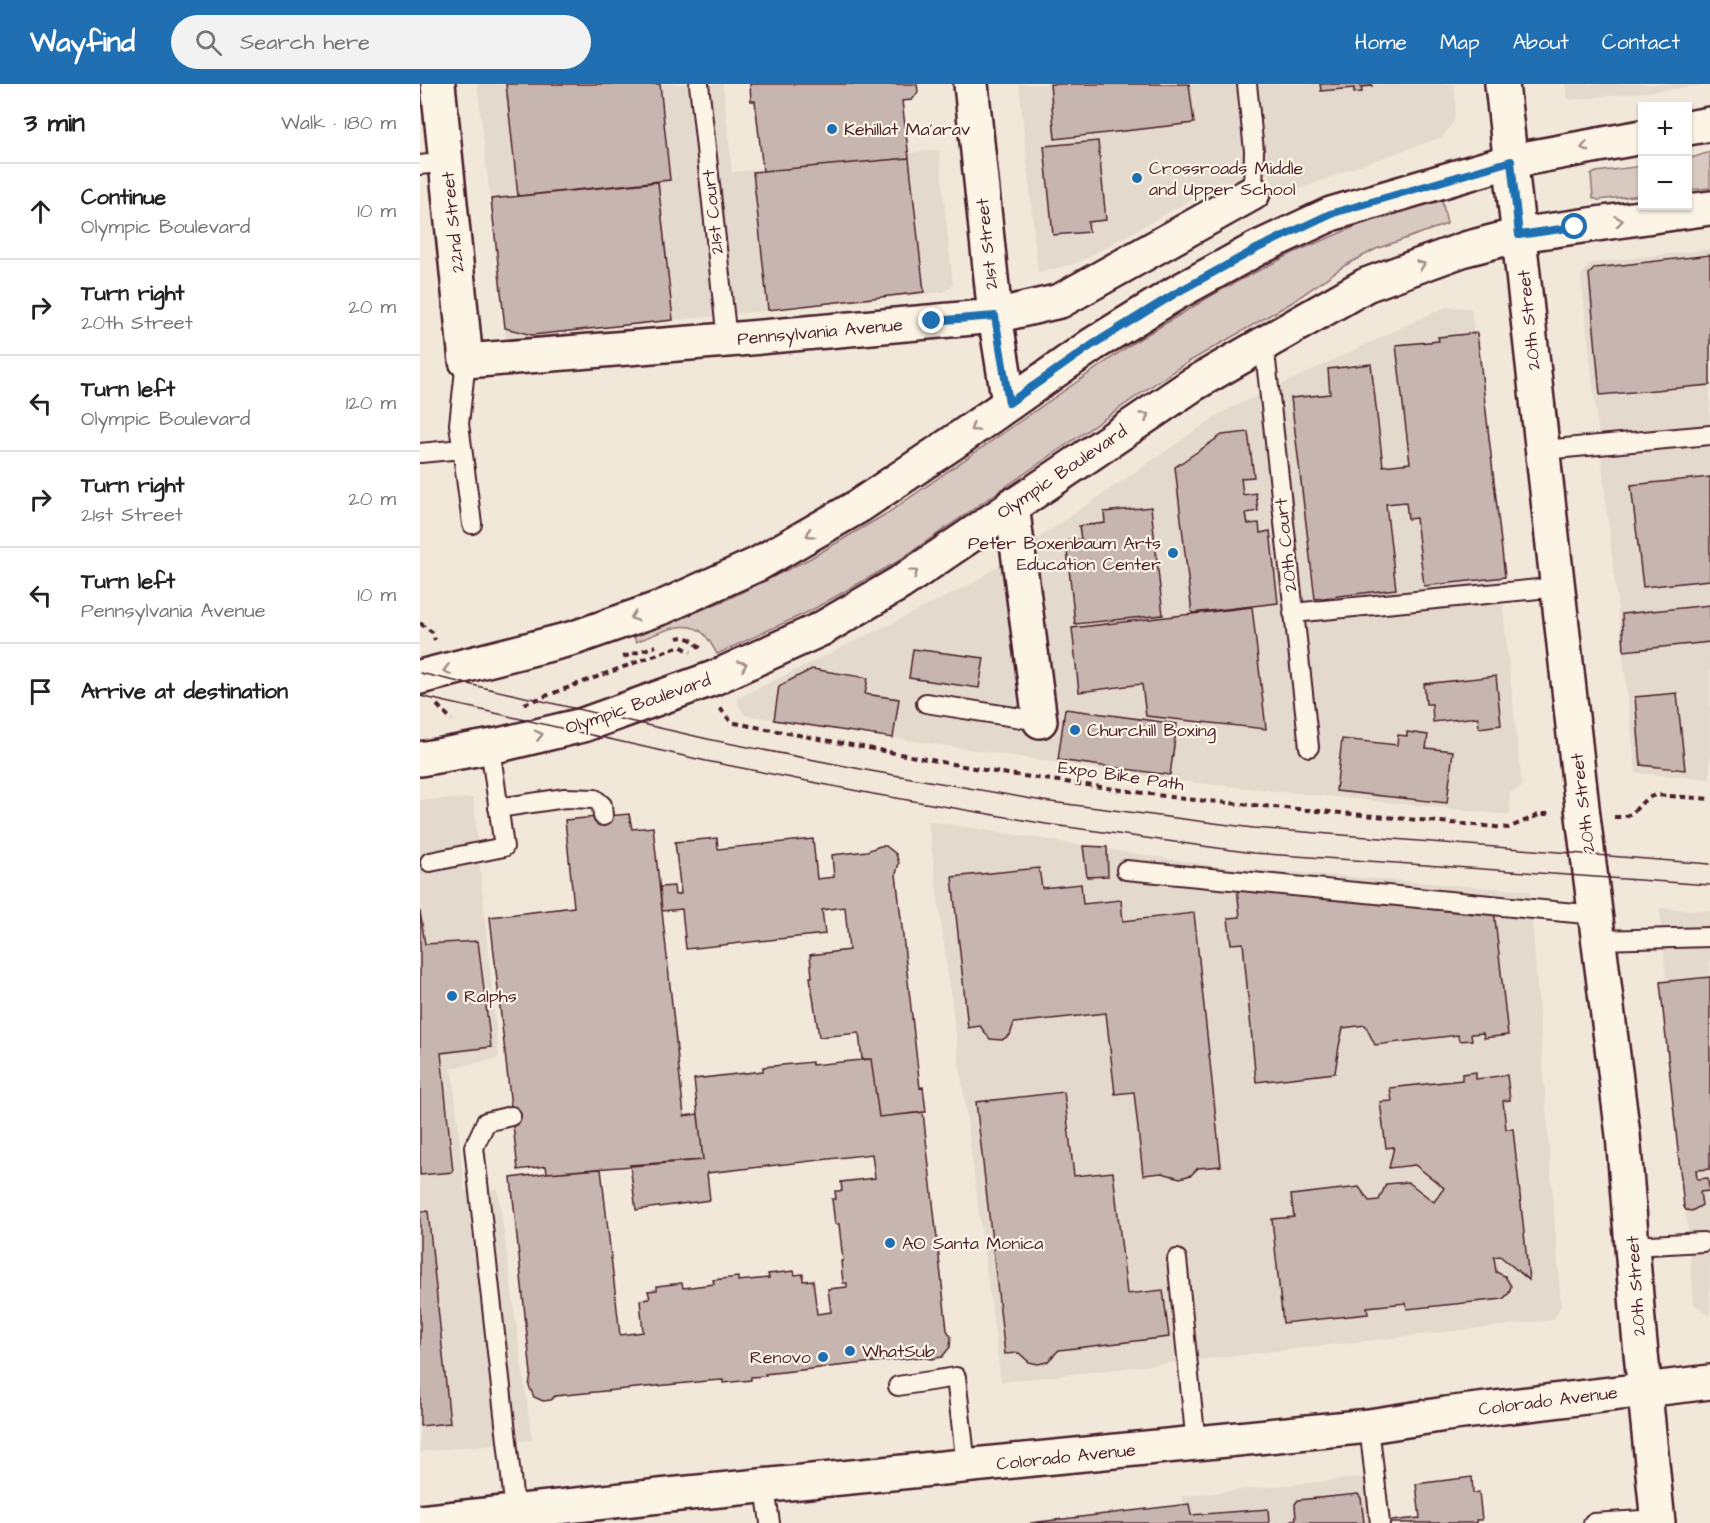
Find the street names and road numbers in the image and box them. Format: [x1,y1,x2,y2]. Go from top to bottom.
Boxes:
street label: 21st Court [696,168,730,256]
street label: 22nd Street [435,169,471,274]
street label: 21st Street [970,196,1004,291]
street label: 20th Street [1511,268,1547,371]
street label: Pennsylvania Avenue [736,312,904,353]
street label: Olympic Boulevard [992,419,1133,526]
street label: 20th Court [1269,496,1303,593]
street label: Olympic Boulevard [562,667,714,742]
street label: 20th Street [1564,751,1602,854]
street label: Expo Bike Path [1056,755,1186,797]
street label: 20th Street [1620,1234,1652,1337]
street label: Colorado Avenue [1477,1380,1619,1422]
street label: Colorado Avenue [995,1437,1137,1477]

